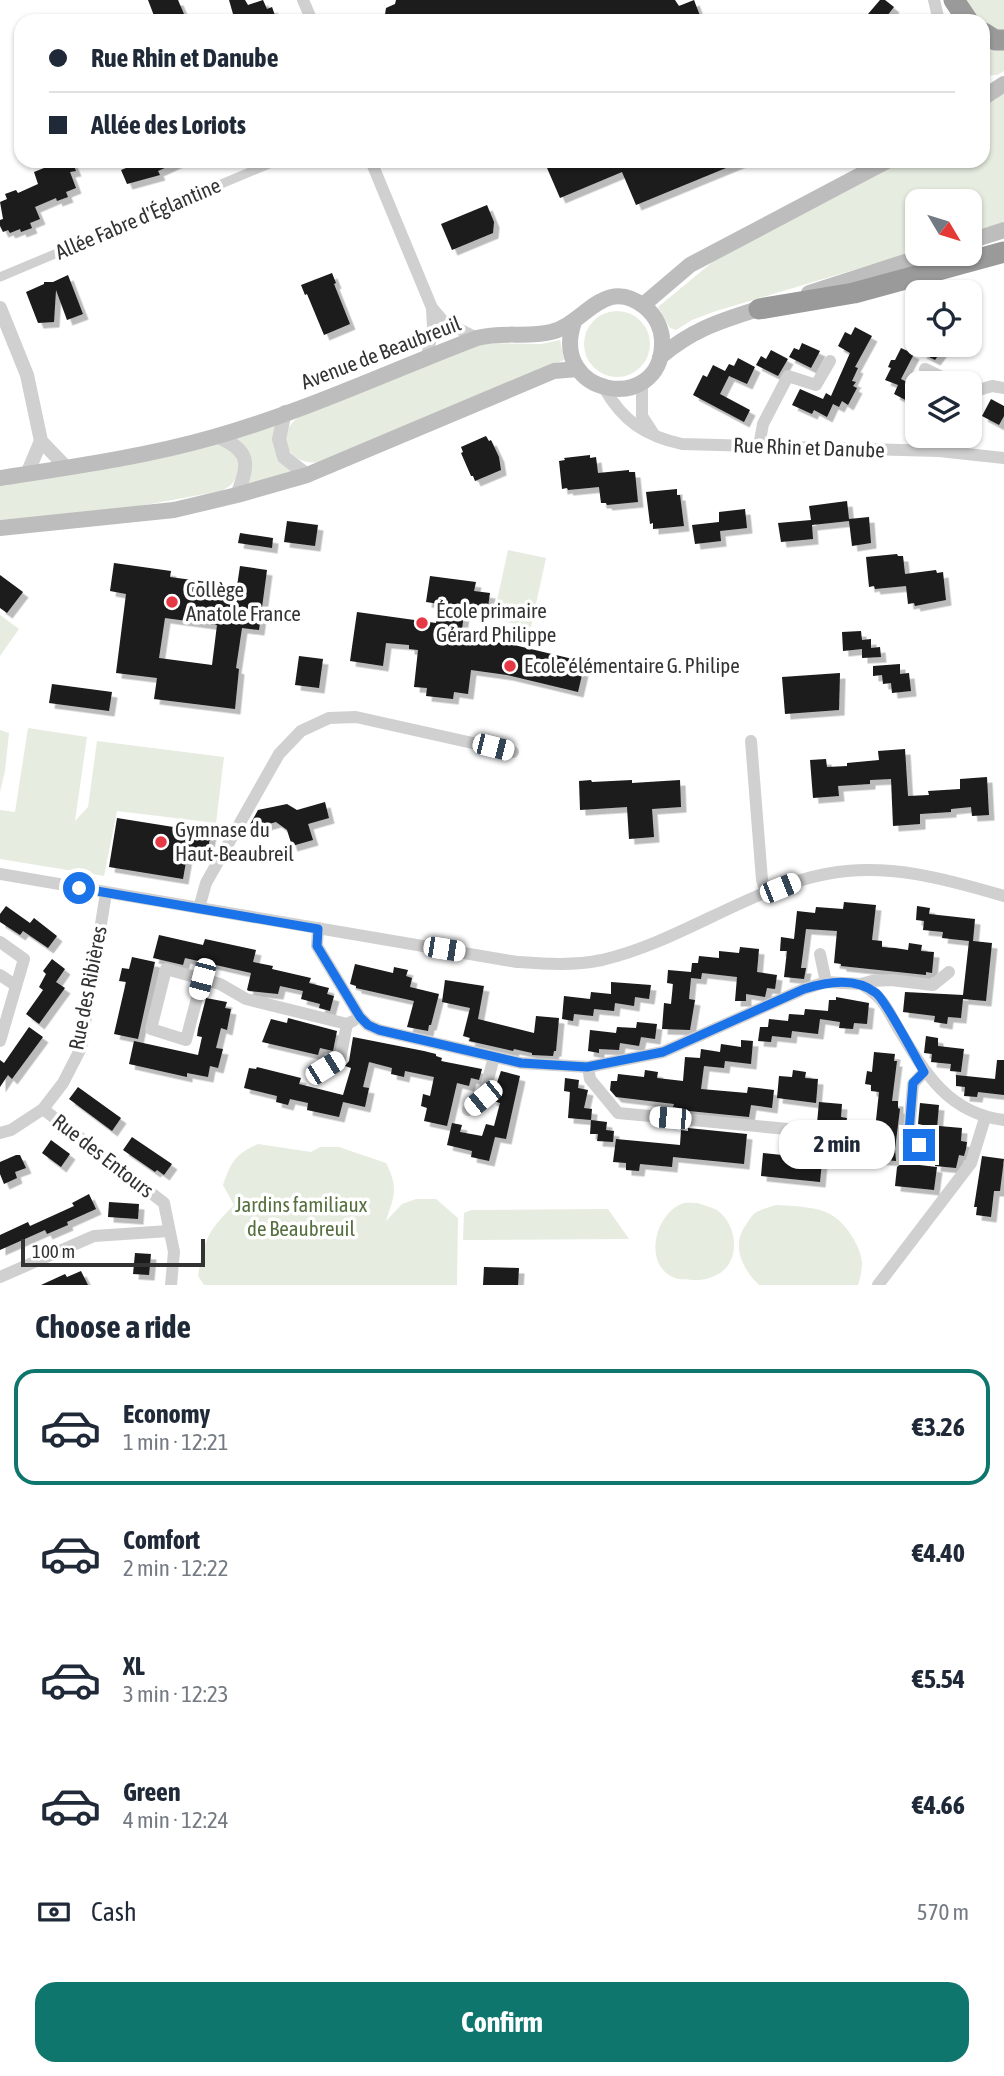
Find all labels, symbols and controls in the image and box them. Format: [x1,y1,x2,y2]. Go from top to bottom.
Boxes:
text: Rue Rhin et Danube [91,43,279,73]
text: Allée des Loriots [91,110,246,140]
street label: Allée Fabre d'Églantine [51,172,224,264]
north arrow [905,189,982,266]
map controls [905,189,982,448]
button: locate [905,280,982,357]
street label: Avenue de Beaubreuil [297,310,464,394]
button: layers [905,371,982,448]
street label: Rue Rhin et Danube [733,432,885,462]
place label: Collège Anatole France [186,577,301,625]
marker: Collège Anatole France [164,594,180,610]
place label: École primaire Gérard Philippe [436,598,556,646]
marker: École primaire Gérard Philippe [414,615,430,631]
place label: Ecole élémentaire G. Philipe [524,653,740,677]
marker: Ecole élémentaire G. Philipe [502,658,518,674]
car [471,732,516,762]
place label: Gymnase du Haut-Beaubreil [175,817,294,865]
marker: Gymnase du Haut-Beaubreil [153,834,169,850]
car [757,870,804,906]
route start [63,872,95,904]
street label: Rue des Ribières [63,924,111,1052]
car [422,935,467,963]
car [187,956,218,1002]
car [302,1048,349,1088]
car [461,1077,506,1119]
car [649,1106,692,1130]
street label: Rue des Entours [48,1108,159,1202]
callout: 2 min [779,1120,894,1170]
route end [903,1129,935,1161]
text: 2 min [814,1131,860,1157]
park label: Jardins familiaux de Beaubreuil [235,1192,368,1240]
scale bar [21,1236,205,1268]
text: 100 m [32,1240,75,1262]
text: Choose a ride [35,1308,191,1345]
icon: car [39,1396,102,1459]
text: Economy [123,1399,210,1429]
text: €3.26 [912,1412,965,1442]
text: 1 min · 12:21 [123,1429,229,1455]
icon: car [39,1522,102,1585]
text: Comfort [123,1525,200,1555]
text: €4.40 [912,1538,965,1568]
text: 2 min · 12:22 [123,1555,229,1581]
icon: car [39,1648,102,1711]
text: XL [123,1651,145,1681]
text: €5.54 [912,1664,965,1694]
text: 3 min · 12:23 [123,1681,229,1707]
icon: car [39,1774,102,1837]
text: Green [123,1777,181,1807]
text: €4.66 [912,1790,965,1820]
text: 4 min · 12:24 [123,1807,229,1833]
icon: cash [35,1893,73,1931]
text: Cash [91,1897,137,1927]
text: 570 m [917,1899,969,1925]
button: Confirm [35,1982,969,2062]

